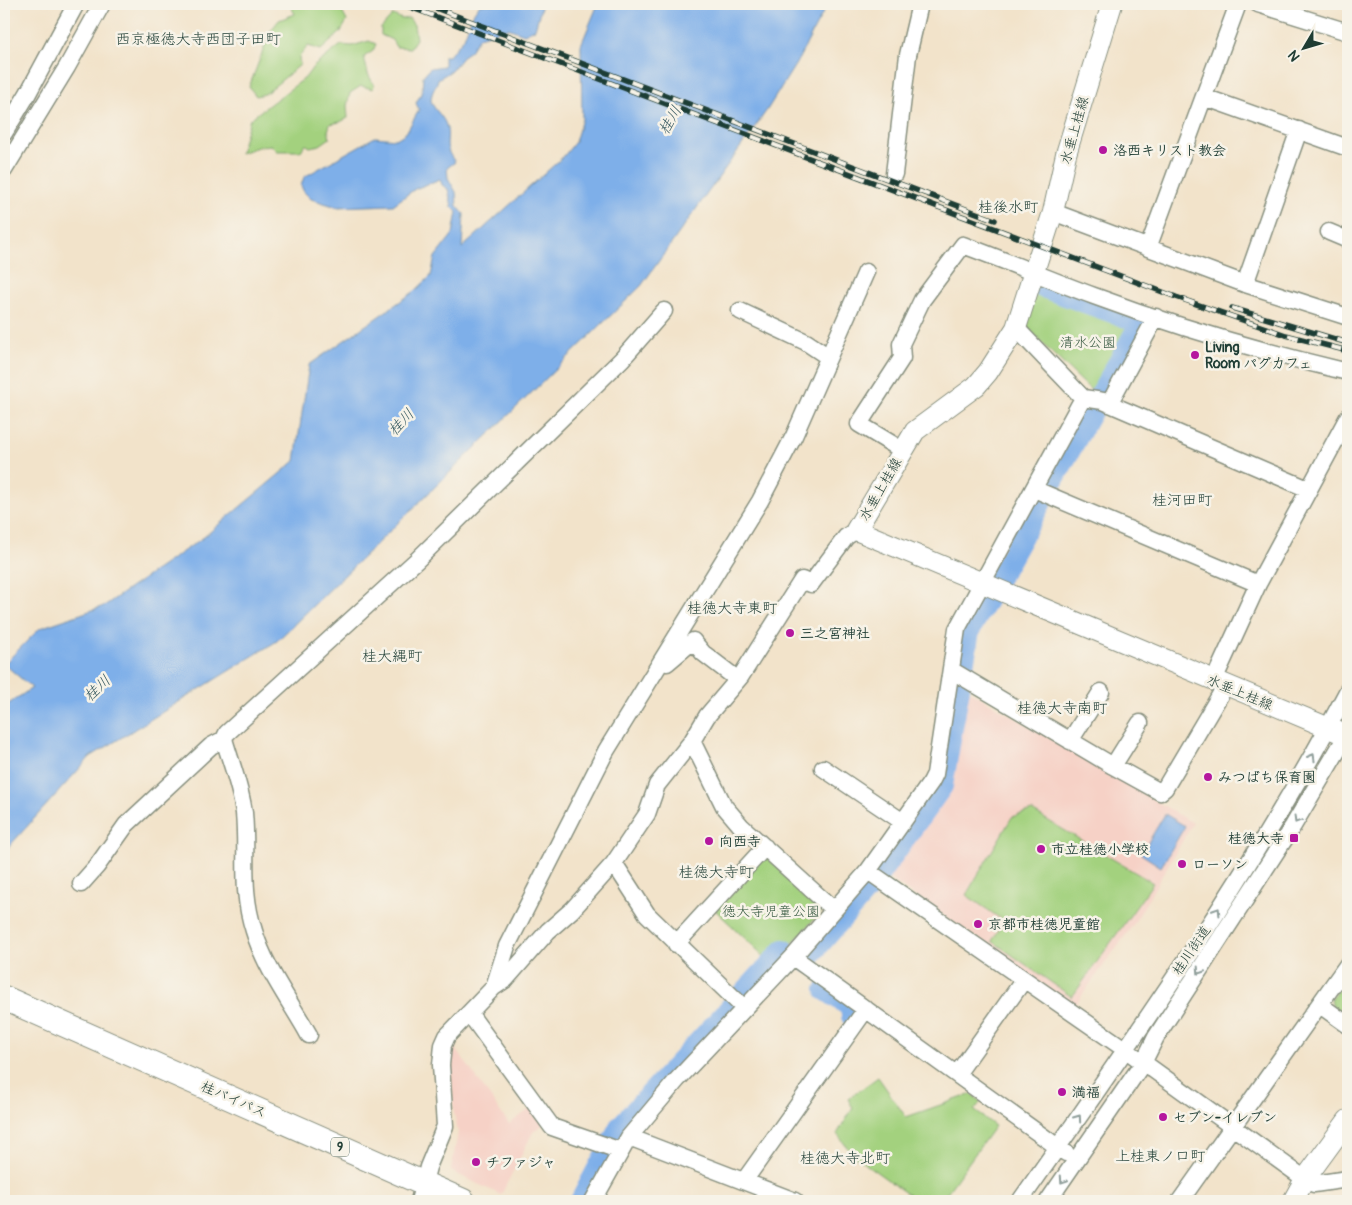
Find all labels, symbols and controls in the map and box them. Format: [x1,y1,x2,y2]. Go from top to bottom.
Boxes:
north arrow [1280,22,1330,72]
district label: 西京極徳大寺西団子田町 [115,30,281,49]
text: N [1285,47,1304,65]
street label: 水垂上桂線 [1057,94,1092,166]
water label: 桂川 [655,103,686,138]
place label: 洛西キリスト教会 [1113,142,1226,159]
marker: 洛西キリスト教会 [1097,144,1109,156]
district label: 桂後水町 [978,198,1039,217]
park label: 清水公園 [1060,334,1116,351]
place label: Living Room パグカフェ [1205,339,1312,372]
marker: Living Room パグカフェ [1189,349,1201,361]
water label: 桂川 [384,405,419,440]
street label: 水垂上桂線 [856,455,905,524]
district label: 桂河田町 [1152,491,1213,510]
district label: 桂徳大寺東町 [687,599,778,618]
place label: 三之宮神社 [800,625,870,642]
marker: 三之宮神社 [784,627,796,639]
district label: 桂大縄町 [362,647,423,666]
water label: 桂川 [80,671,115,706]
street label: 水垂上桂線 [1204,671,1275,714]
district label: 桂徳大寺南町 [1017,699,1108,718]
one-way arrow [1305,754,1315,763]
place label: みつばち保育園 [1218,769,1316,786]
marker: みつばち保育園 [1202,771,1214,783]
one-way arrow [1293,814,1303,823]
place label: 桂徳大寺 [1228,830,1284,847]
marker: 桂徳大寺 [1288,832,1300,844]
place label: 向西寺 [719,833,761,850]
marker: 向西寺 [703,835,715,847]
place label: 市立桂徳小学校 [1051,841,1149,858]
marker: 市立桂徳小学校 [1035,843,1047,855]
place label: ローソン [1192,856,1248,873]
marker: ローソン [1176,858,1188,870]
district label: 桂徳大寺町 [678,863,754,882]
park label: 徳大寺児童公園 [722,903,820,920]
one-way arrow [1211,907,1221,916]
place label: 京都市桂徳児童館 [988,916,1100,933]
marker: 京都市桂徳児童館 [972,918,984,930]
street label: 桂川街道 [1169,922,1214,978]
one-way arrow [1196,966,1206,975]
street label: 桂バイパス [198,1078,269,1121]
place label: 満福 [1072,1084,1100,1101]
marker: 満福 [1056,1086,1068,1098]
place label: セブン-イレブン [1173,1109,1277,1126]
marker: セブン-イレブン [1157,1111,1169,1123]
one-way arrow [1072,1114,1081,1124]
road number: 9 [331,1138,349,1156]
district label: 上桂東ノ口町 [1115,1147,1206,1166]
district label: 桂徳大寺北町 [800,1149,891,1168]
place label: チファジャ [486,1154,556,1171]
marker: チファジャ [470,1156,482,1168]
one-way arrow [1060,1174,1069,1184]

